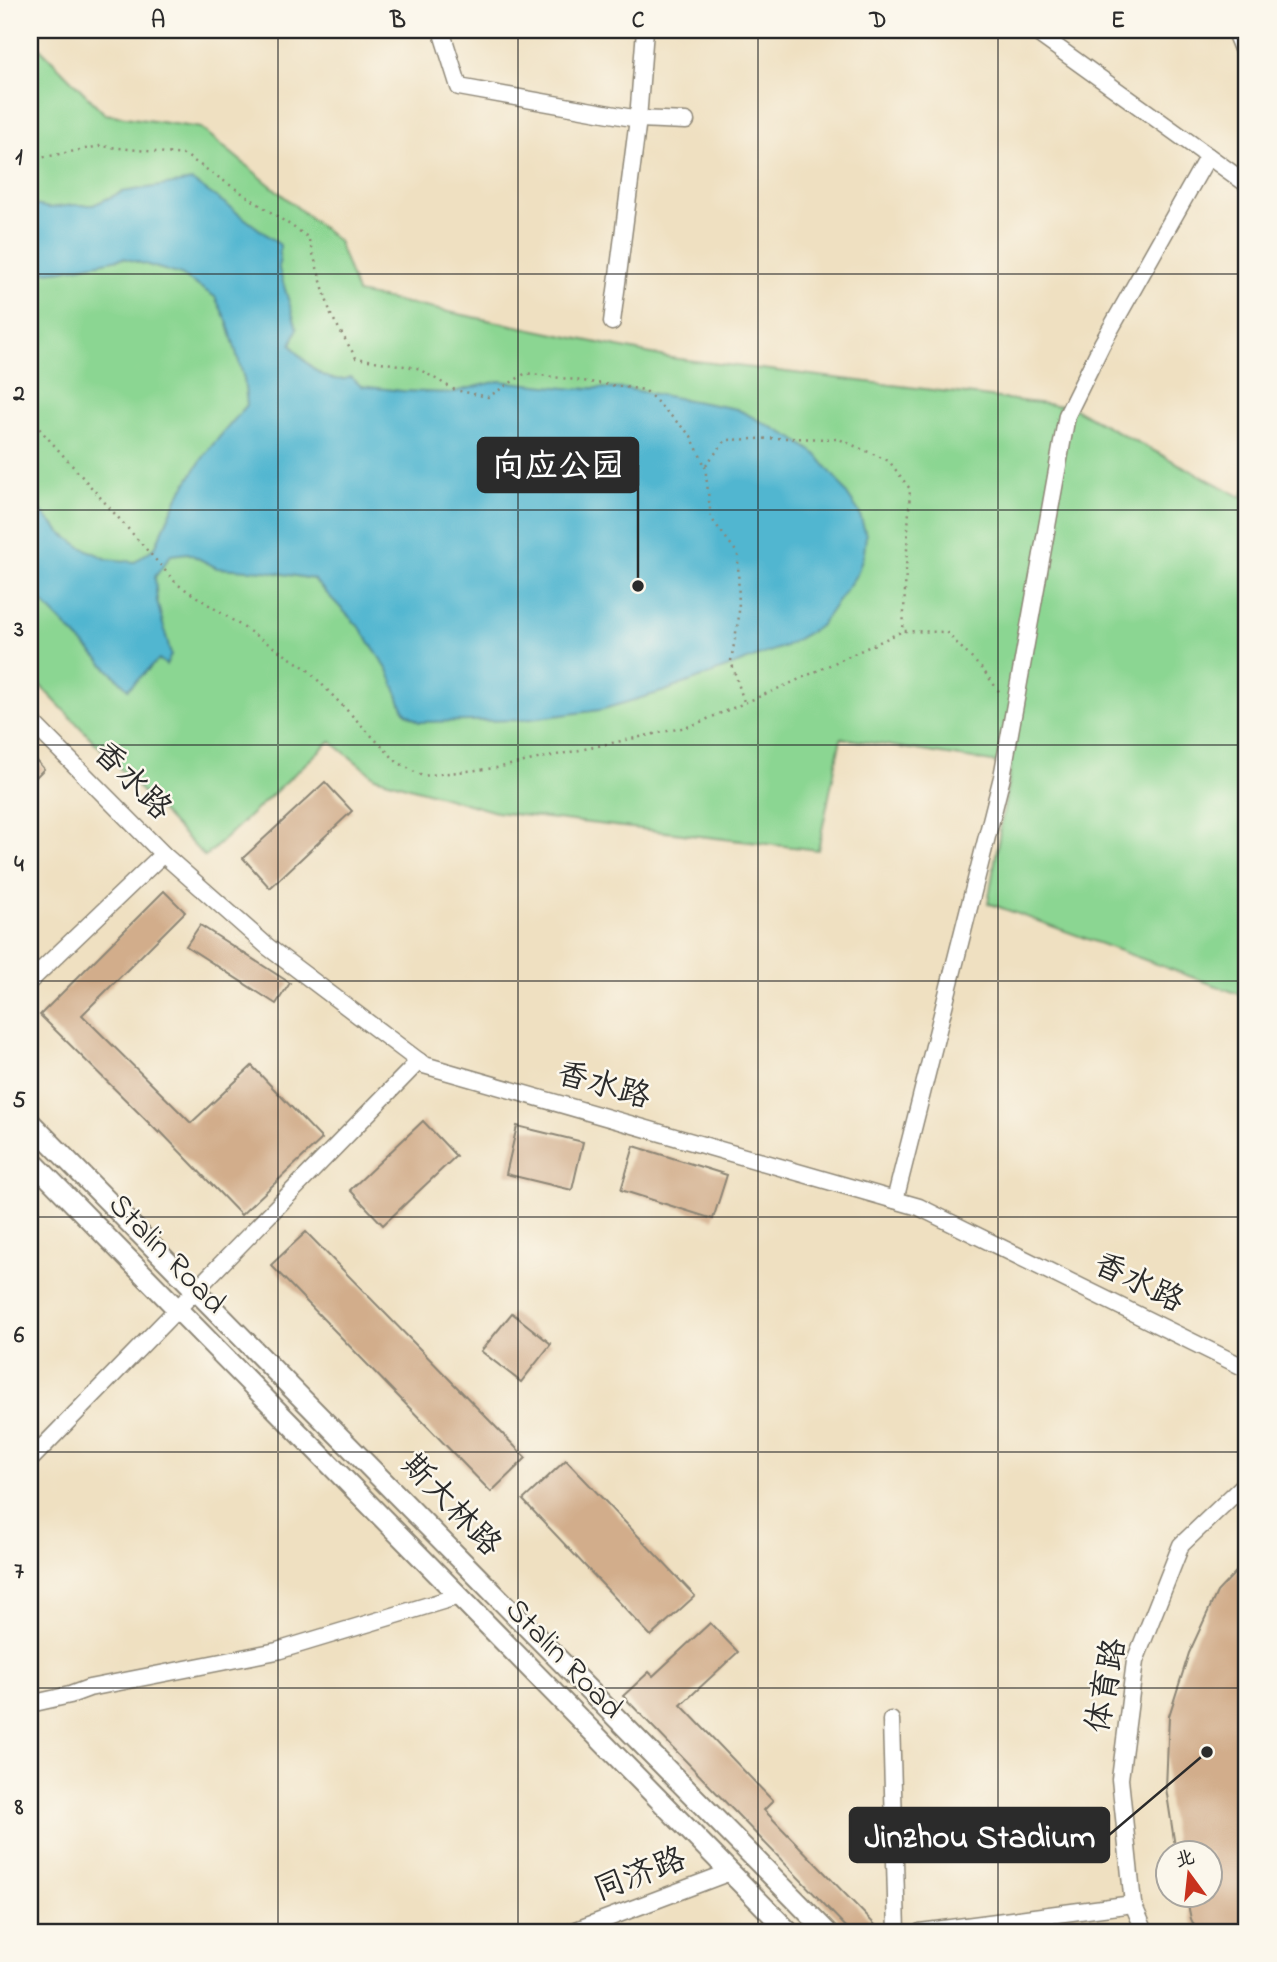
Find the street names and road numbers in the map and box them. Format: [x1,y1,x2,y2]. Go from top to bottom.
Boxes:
street label: 香水路 [80,731,182,833]
street label: 香水路 [550,1051,656,1123]
street label: Stalin Road [96,1184,236,1326]
street label: 香水路 [1085,1242,1191,1326]
street label: 斯大林路 [389,1444,511,1568]
street label: Stalin Road [493,1589,633,1731]
street label: 体育路 [1076,1634,1140,1738]
street label: 同济路 [587,1837,693,1915]

